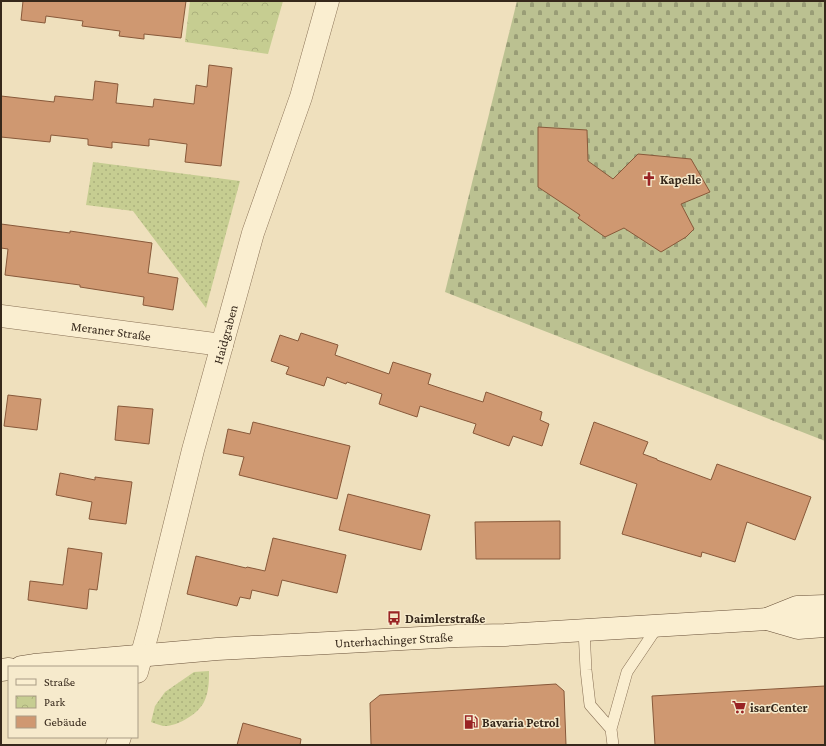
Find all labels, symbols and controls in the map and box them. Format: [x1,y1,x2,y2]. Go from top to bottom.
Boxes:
church icon: Kapelle [641,171,657,187]
place label: Kapelle [660,172,701,187]
street label: Haidgraben [210,303,240,366]
street label: Meraner Straße [70,318,152,343]
bus stop icon: Daimlerstraße [386,610,402,626]
place label: Daimlerstraße [405,611,485,626]
street label: Unterhachinger Straße [334,629,454,650]
legend [8,666,138,738]
text: Straße [44,675,75,689]
text: Park [44,695,66,709]
supermarket icon: isarCenter [731,699,747,715]
place label: isarCenter [750,700,809,715]
fuel station icon: Bavaria Petrol [463,714,479,730]
text: Gebäude [44,715,86,729]
place label: Bavaria Petrol [482,715,560,730]

